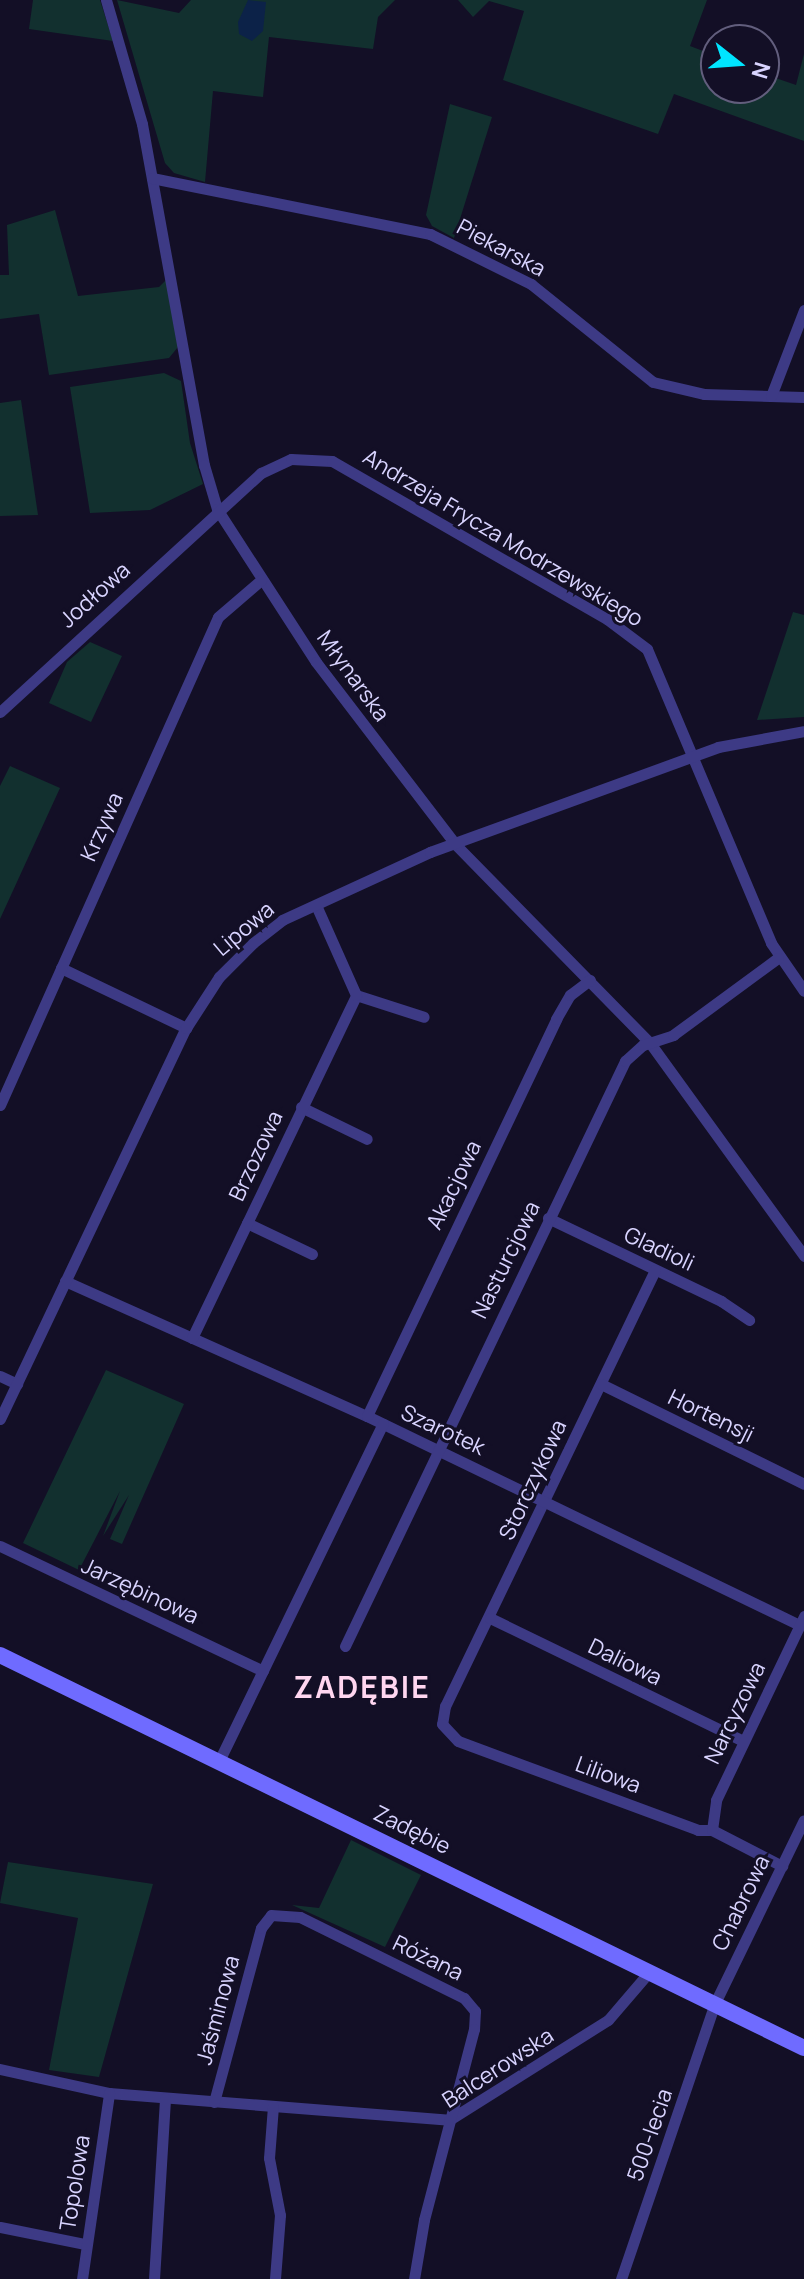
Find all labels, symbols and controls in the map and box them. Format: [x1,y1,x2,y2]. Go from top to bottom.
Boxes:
north arrow [700,24,780,104]
text: N [744,58,778,82]
street label: Piekarska [452,214,550,282]
street label: Andrzeja Frycza Modrzewskiego [358,444,648,632]
street label: Jodłowa [55,557,135,633]
street label: Młynarska [311,625,395,727]
street label: Krzywa [75,789,129,865]
street label: Lipowa [209,896,279,962]
street label: Brzozowa [224,1107,288,1205]
street label: Akacjowa [421,1136,487,1234]
street label: Nasturcjowa [466,1197,546,1323]
street label: Gladioli [620,1221,698,1277]
street label: Hortensji [664,1384,758,1448]
street label: Szarotek [397,1399,489,1461]
street label: Storczykowa [494,1416,572,1544]
street label: Jarzębinowa [77,1552,203,1630]
street label: Daliowa [584,1633,666,1691]
street label: Narcyzowa [699,1658,771,1768]
district label: ZADĘBIE [293,1669,431,1705]
street label: Liliowa [572,1751,644,1799]
street label: Zadębie [369,1800,455,1860]
street label: Chabrowa [707,1851,775,1955]
street label: Różana [389,1930,467,1986]
street label: Jaśminowa [191,1953,245,2067]
street label: Balcerowska [438,2022,558,2114]
street label: 500-lecia [622,2085,678,2185]
street label: Topolowa [54,2133,96,2233]

